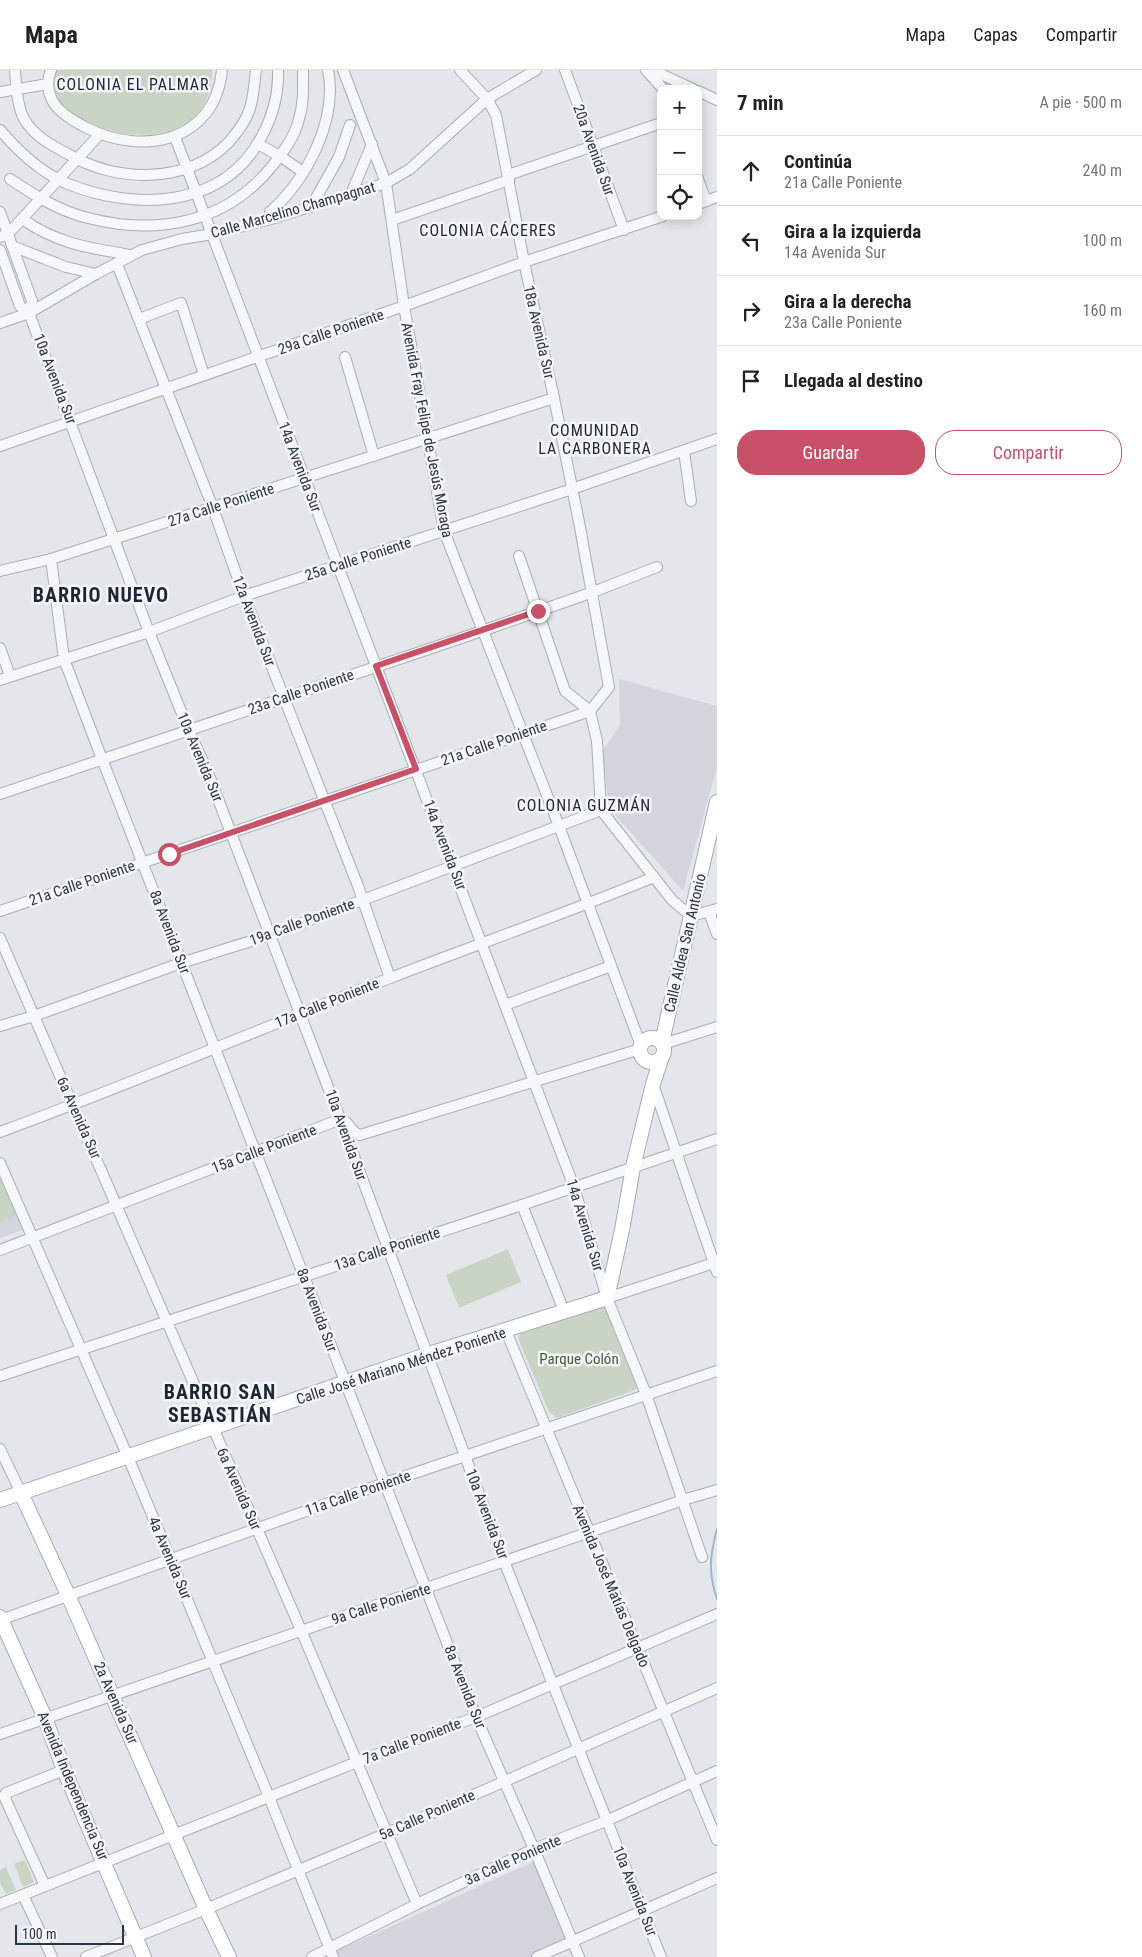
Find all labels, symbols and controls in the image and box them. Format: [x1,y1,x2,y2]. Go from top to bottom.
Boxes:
text: Mapa [25,21,78,49]
text: Mapa [906,24,945,45]
text: Capas [973,24,1018,45]
text: Compartir [1046,24,1117,45]
district label: COLONIA EL PALMAR [56,75,210,94]
map controls [657,85,702,220]
button: + [657,85,702,130]
text: 7 min [737,91,784,115]
text: A pie · 500 m [1039,93,1122,112]
street label: 20a Avenida Sur [569,102,619,198]
button: − [657,130,702,175]
text: Continúa [784,150,852,173]
icon: ahead [737,157,765,185]
text: 240 m [1083,161,1122,180]
text: 21a Calle Poniente [784,173,902,192]
button: locate [657,175,702,220]
street label: Calle Marcelino Champagnat [209,178,377,242]
text: Gira a la izquierda [784,220,921,243]
district label: COLONIA CÁCERES [419,221,557,240]
icon: left [737,227,765,255]
text: 100 m [1083,231,1122,250]
text: 14a Avenida Sur [784,243,886,262]
street label: 18a Avenida Sur [519,283,559,381]
text: Gira a la derecha [784,290,911,313]
icon: right [737,297,765,325]
text: 160 m [1083,301,1122,320]
street label: 29a Calle Poniente [276,305,386,359]
text: 23a Calle Poniente [784,313,902,332]
street label: Avenida Fray Felipe de Jesús Moraga [397,321,457,539]
street label: 10a Avenida Sur [29,331,81,427]
icon: arrive [737,367,765,395]
text: Llegada al destino [784,369,923,392]
street label: 14a Avenida Sur [274,419,326,515]
district label: COMUNIDAD LA CARBONERA [538,421,652,458]
button: Guardar [737,430,925,475]
button: Compartir [935,430,1122,475]
street label: 27a Calle Poniente [166,479,276,531]
street label: 25a Calle Poniente [303,533,413,585]
street label: 12a Avenida Sur [228,573,280,669]
district label: BARRIO NUEVO [33,583,169,607]
route end [527,600,550,623]
street label: 23a Calle Poniente [246,665,356,719]
street label: 10a Avenida Sur [173,710,227,805]
street label: 21a Calle Poniente [439,716,549,770]
district label: COLONIA GUZMÁN [517,796,651,815]
street label: 14a Avenida Sur [419,797,471,893]
route start [158,843,181,866]
street label: 21a Calle Poniente [27,856,137,910]
street label: Calle Aldea San Antonio [660,872,710,1014]
street label: 8a Avenida Sur [146,888,194,977]
street label: 19a Calle Poniente [247,895,357,949]
street label: 17a Calle Poniente [272,974,382,1032]
street label: 6a Avenida Sur [53,1074,105,1162]
street label: 10a Avenida Sur [321,1087,371,1183]
street label: 15a Calle Poniente [209,1121,319,1177]
street label: 14a Avenida Sur [562,1177,608,1274]
street label: 13a Calle Poniente [332,1223,442,1275]
street label: 8a Avenida Sur [293,1266,341,1355]
street label: Calle José Mariano Méndez Poniente [294,1324,508,1408]
park label: Parque Colón [539,1350,619,1368]
district label: BARRIO SAN SEBASTIÁN [164,1380,276,1427]
street label: 6a Avenida Sur [213,1445,265,1533]
street label: 11a Calle Poniente [303,1466,413,1520]
street label: 10a Avenida Sur [461,1466,513,1562]
street label: Avenida José Matías Delgado [569,1502,653,1670]
street label: 4a Avenida Sur [145,1514,196,1602]
street label: 9a Calle Poniente [329,1579,433,1629]
street label: 8a Avenida Sur [440,1643,490,1732]
street label: 2a Avenida Sur [90,1659,142,1747]
street label: Avenida Independencia Sur [33,1709,113,1864]
street label: 7a Calle Poniente [361,1714,463,1768]
street label: 5a Calle Poniente [376,1786,478,1844]
street label: 3a Calle Poniente [462,1831,564,1889]
street label: 10a Avenida Sur [609,1843,661,1939]
scale bar [15,1922,124,1945]
text: 100 m [22,1926,57,1942]

